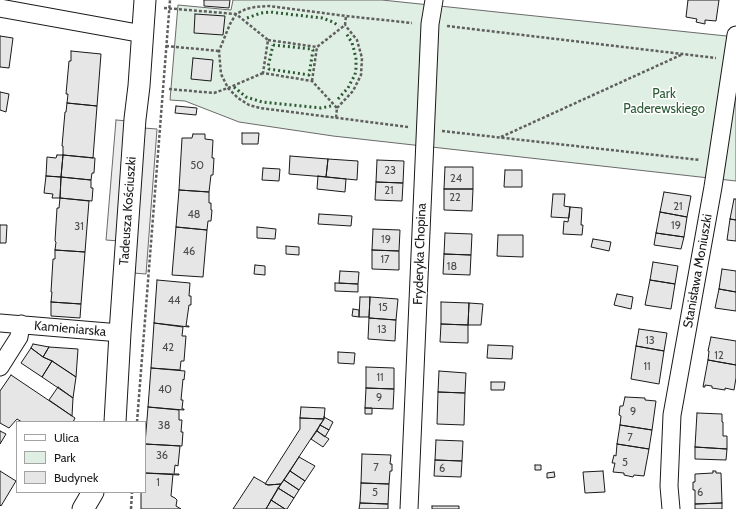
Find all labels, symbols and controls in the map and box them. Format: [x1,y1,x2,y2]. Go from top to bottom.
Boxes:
park label: Park Paderewskiego [623,86,705,117]
street label: Tadeusza Kościuszki [116,156,140,266]
house number: 50 [190,159,204,173]
house number: 23 [384,164,396,178]
house number: 24 [450,172,462,186]
house number: 21 [384,184,394,198]
house number: 22 [449,191,461,205]
house number: 21 [673,200,683,214]
street label: Fryderyka Chopina [410,203,430,305]
house number: 48 [187,208,201,222]
street label: Stanisława Moniuszki [680,213,716,329]
house number: 19 [671,219,681,233]
house number: 31 [74,220,84,234]
house number: 19 [381,233,391,247]
house number: 46 [183,245,195,259]
house number: 17 [380,253,390,267]
house number: 18 [447,260,457,274]
house number: 44 [168,294,180,308]
house number: 15 [378,301,388,315]
street label: Kamieniarska [33,318,107,340]
house number: 13 [377,323,387,337]
house number: 13 [645,334,655,348]
house number: 42 [162,341,174,355]
house number: 12 [714,349,724,363]
house number: 11 [643,360,651,374]
house number: 11 [376,371,384,385]
house number: 40 [158,383,172,397]
house number: 9 [376,391,382,405]
house number: 9 [630,405,636,419]
house number: 38 [158,419,170,433]
legend [16,421,146,493]
text: Ulica [54,430,79,445]
house number: 7 [627,431,633,445]
house number: 36 [156,449,168,463]
text: Park [54,450,76,465]
house number: 5 [622,456,628,470]
house number: 7 [373,461,379,475]
house number: 6 [439,462,445,476]
text: Budynek [54,470,98,485]
house number: 1 [156,476,160,490]
house number: 5 [372,486,378,500]
house number: 6 [697,486,703,500]

